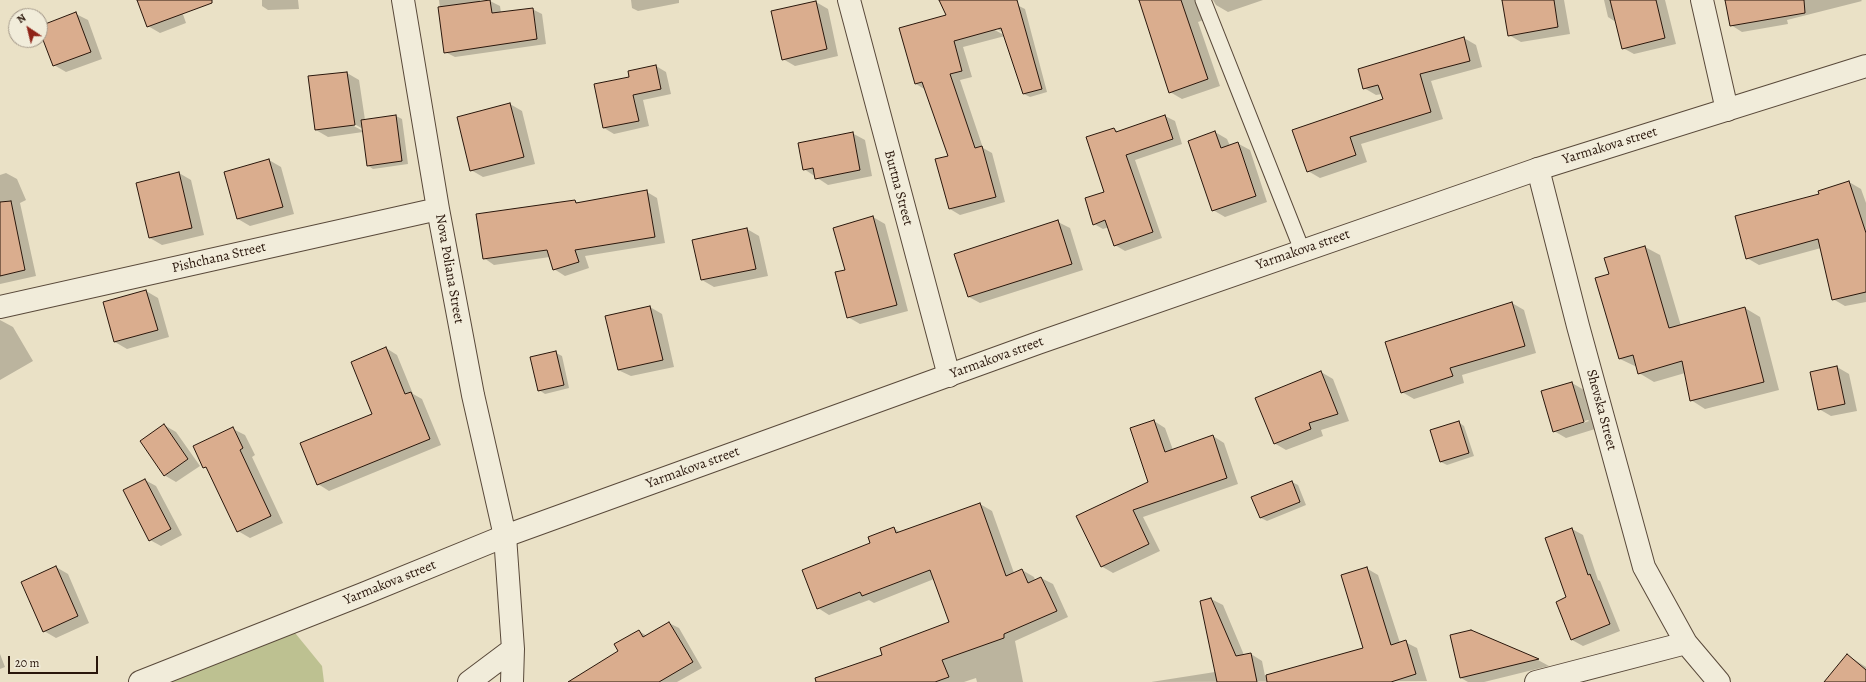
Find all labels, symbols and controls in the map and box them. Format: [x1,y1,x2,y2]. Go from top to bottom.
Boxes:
north arrow [8,8,48,48]
text: N [14,10,29,27]
street label: Yarmakova street [1561,124,1659,168]
street label: Burtna Street [880,148,916,228]
street label: Nova Poliana Street [431,213,467,325]
street label: Yarmakova street [1254,226,1352,274]
street label: Pishchana Street [170,239,268,277]
street label: Yarmakova street [948,333,1046,383]
street label: Shevska Street [1582,368,1620,452]
street label: Yarmakova street [644,443,742,493]
street label: Yarmakova street [341,557,439,609]
scale bar [10,648,100,674]
text: 20 m [15,655,39,671]

